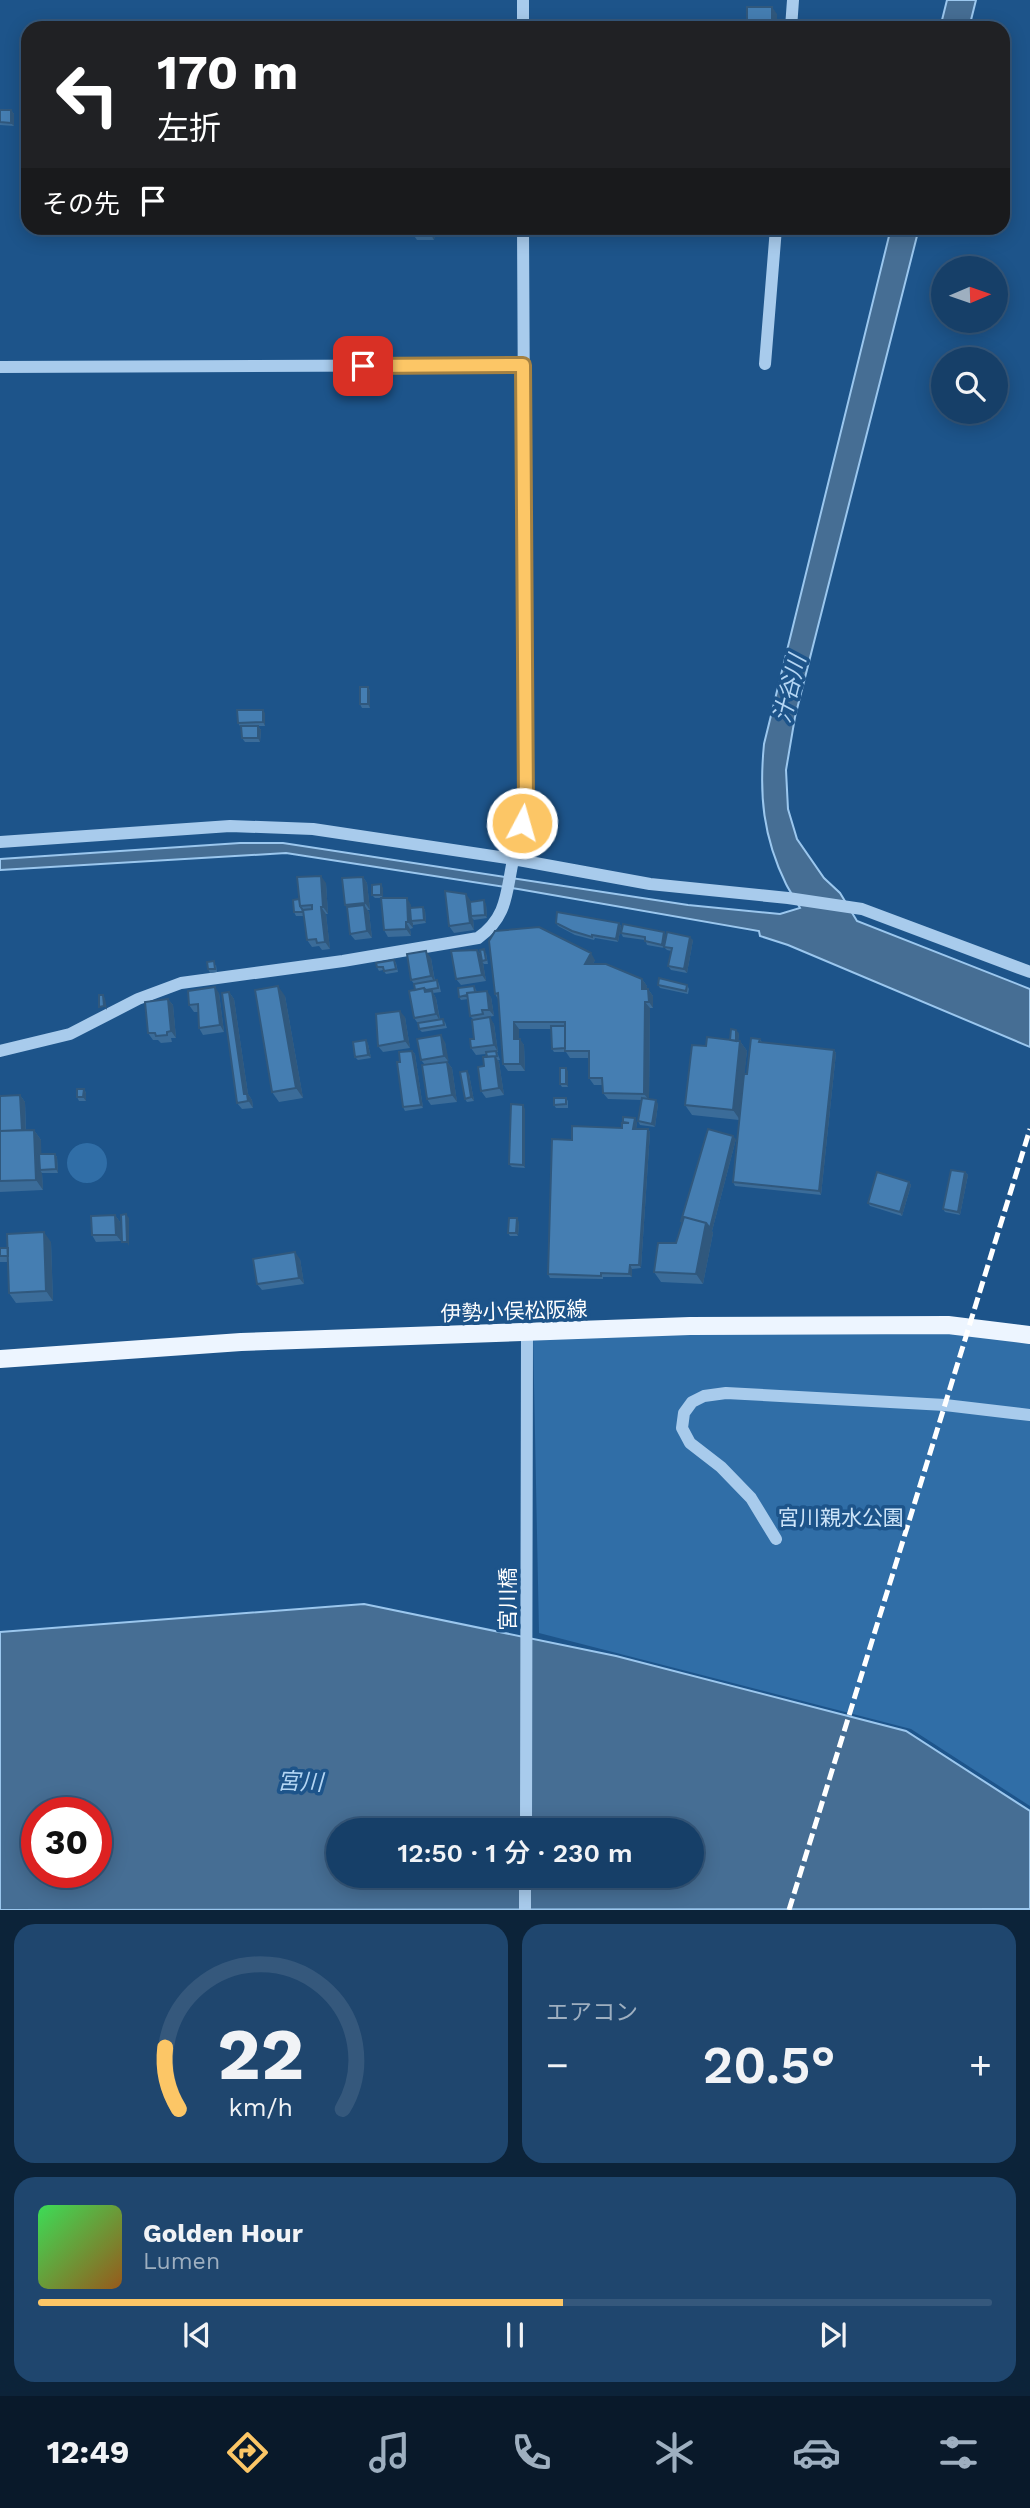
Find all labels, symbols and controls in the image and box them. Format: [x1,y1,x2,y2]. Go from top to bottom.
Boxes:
text: 170 m [157,43,298,101]
icon: left [42,49,133,140]
text: 左折 [157,109,221,147]
icon: arrive [134,182,172,220]
text: その先 [42,189,120,219]
north arrow [931,256,1008,332]
map controls [931,256,1008,424]
pin [333,336,393,396]
icon: arrive [344,347,382,385]
button: search [931,347,1008,424]
water label: 汁谷川 [769,649,812,726]
position arrow [485,786,559,860]
street label: 伊勢小俣松阪線 [440,1296,588,1326]
park label: 宮川親水公園 [778,1505,904,1530]
street label: 宮川橋 [495,1568,520,1631]
water label: 宮川 [277,1768,326,1796]
speed limit sign: 30 [21,1797,112,1888]
text: 12:50 · 1 分 · 230 m [398,1838,632,1868]
text: エアコン [546,1999,638,2026]
text: 22 [218,2012,304,2098]
text: 20.5° [703,2035,835,2096]
text: − [546,2043,569,2087]
text: + [969,2043,992,2087]
text: km/h [229,2093,293,2122]
text: Golden Hour [143,2218,303,2248]
text: Lumen [143,2248,220,2275]
icon: previous [178,2316,216,2354]
icon: pause [496,2316,534,2354]
icon: next [814,2316,852,2354]
icon: directions [223,2428,272,2477]
icon: music [365,2428,414,2477]
icon: phone [507,2428,556,2477]
icon: climate [650,2428,699,2477]
icon: car [792,2428,841,2477]
icon: filters [934,2428,983,2477]
text: 12:49 [47,2433,130,2471]

